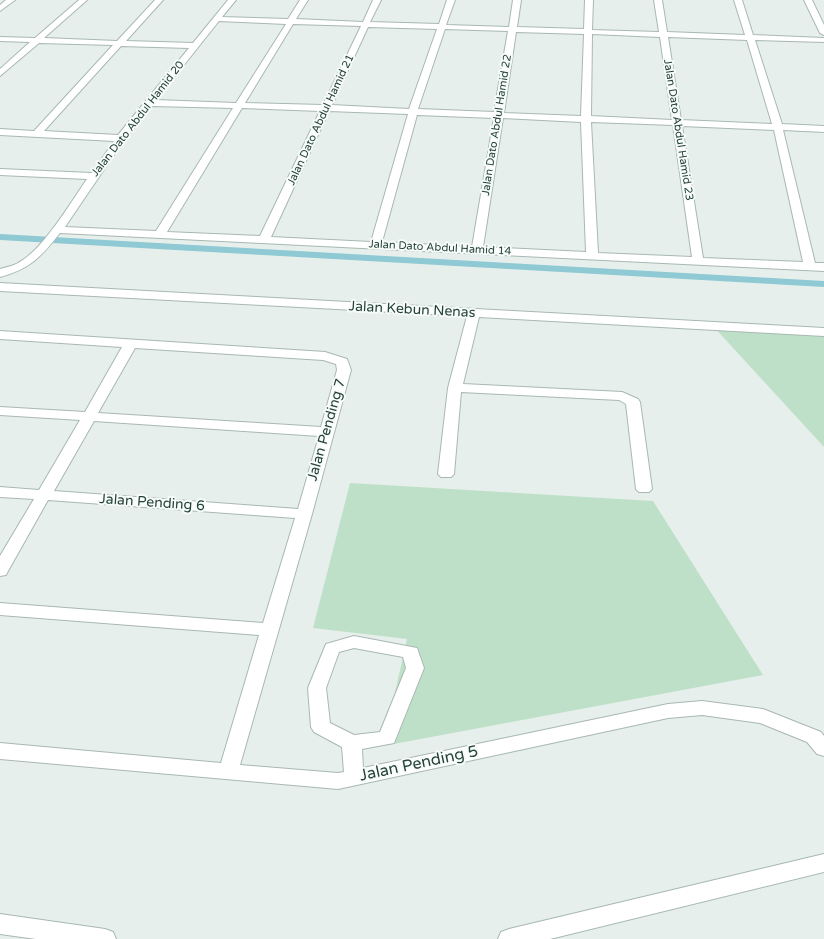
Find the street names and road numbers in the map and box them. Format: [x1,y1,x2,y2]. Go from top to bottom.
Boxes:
street label: Jalan Dato Abdul Hamid 21 [285,52,357,188]
street label: Jalan Dato Abdul Hamid 22 [479,53,515,197]
street label: Jalan Dato Abdul Hamid 23 [660,58,696,202]
street label: Jalan Dato Abdul Hamid 20 [89,59,187,179]
street label: Jalan Dato Abdul Hamid 14 [368,238,512,258]
street label: Jalan Kebun Nenas [348,298,476,322]
street label: Jalan Pending 7 [304,377,350,483]
street label: Jalan Pending 6 [99,491,205,515]
street label: Jalan Pending 5 [358,742,480,786]

